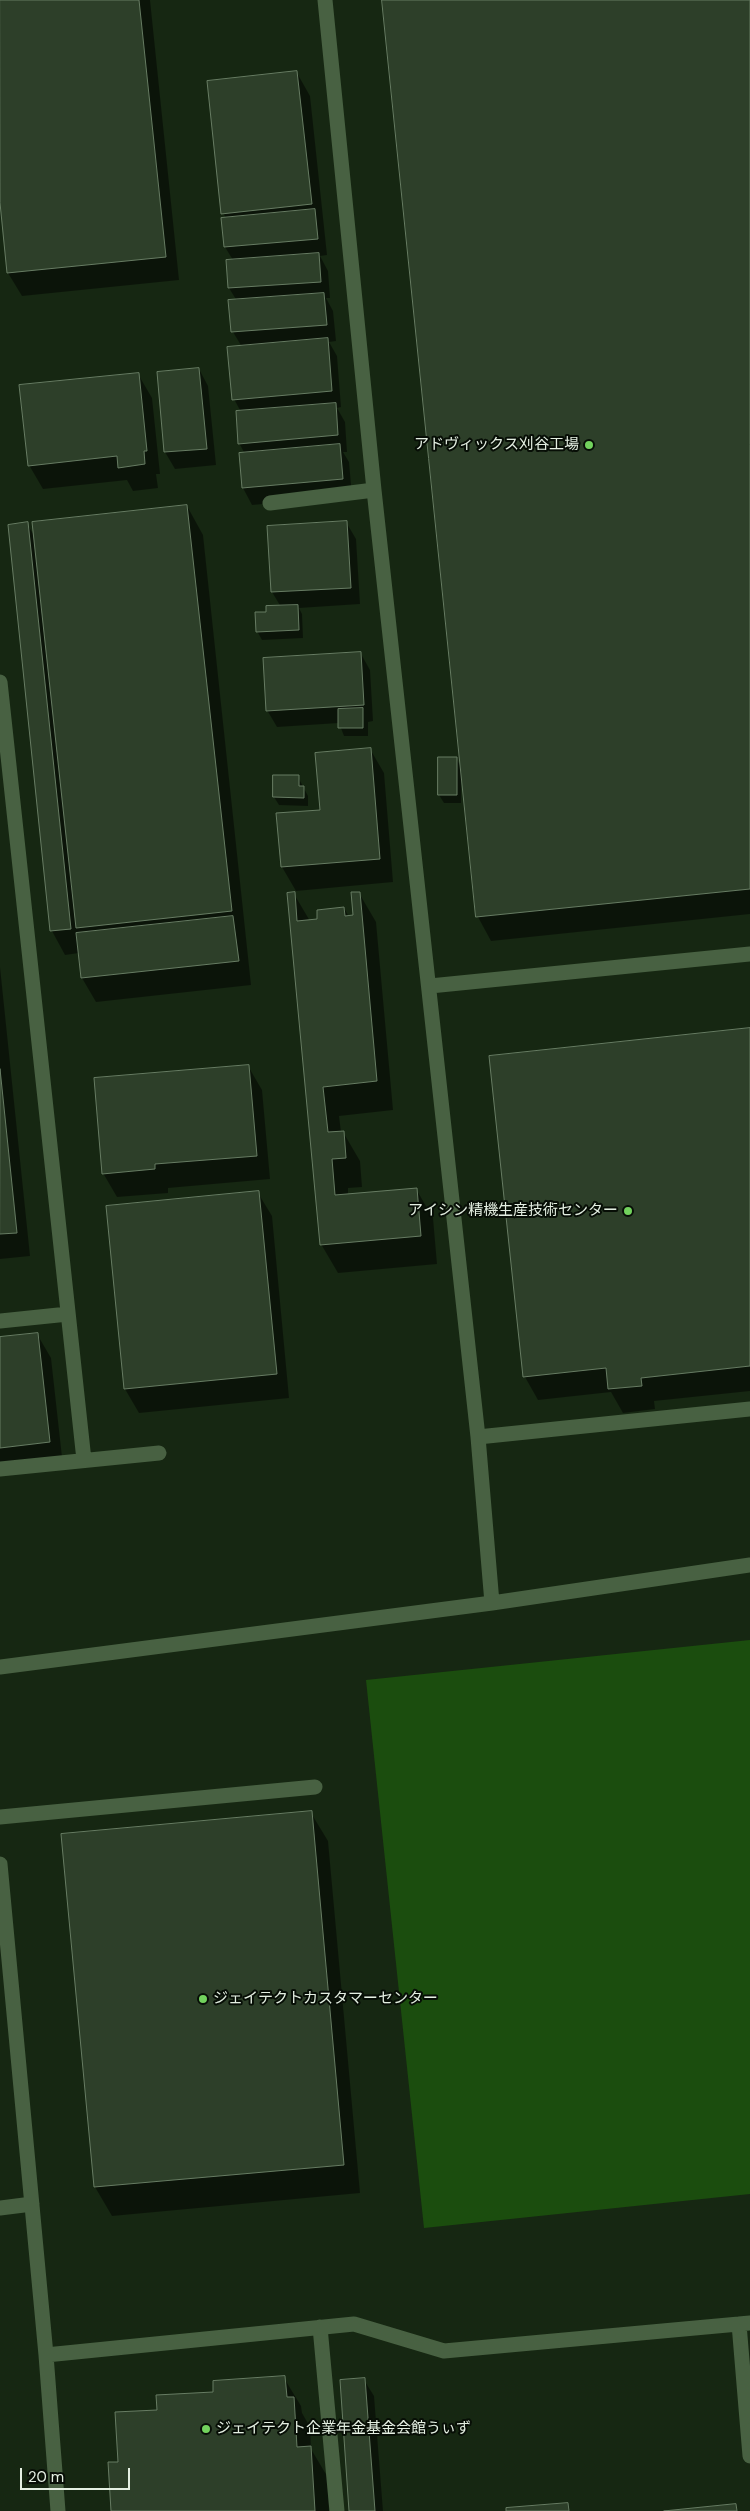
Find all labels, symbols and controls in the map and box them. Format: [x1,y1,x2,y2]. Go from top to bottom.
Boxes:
place label: アドヴィックス刈谷工場 [414,436,579,454]
marker: アドヴィックス刈谷工場 [583,439,595,451]
place label: アイシン精機生産技術センター [408,1202,618,1220]
marker: アイシン精機生産技術センター [622,1205,634,1217]
place label: ジェイテクトカスタマーセンター [213,1990,438,2008]
marker: ジェイテクトカスタマーセンター [197,1993,209,2005]
place label: ジェイテクト企業年金基金会館うぃず [216,2420,471,2438]
marker: ジェイテクト企業年金基金会館うぃず [200,2423,212,2435]
scale bar [22,2458,132,2490]
text: 20 m [28,2467,64,2487]

